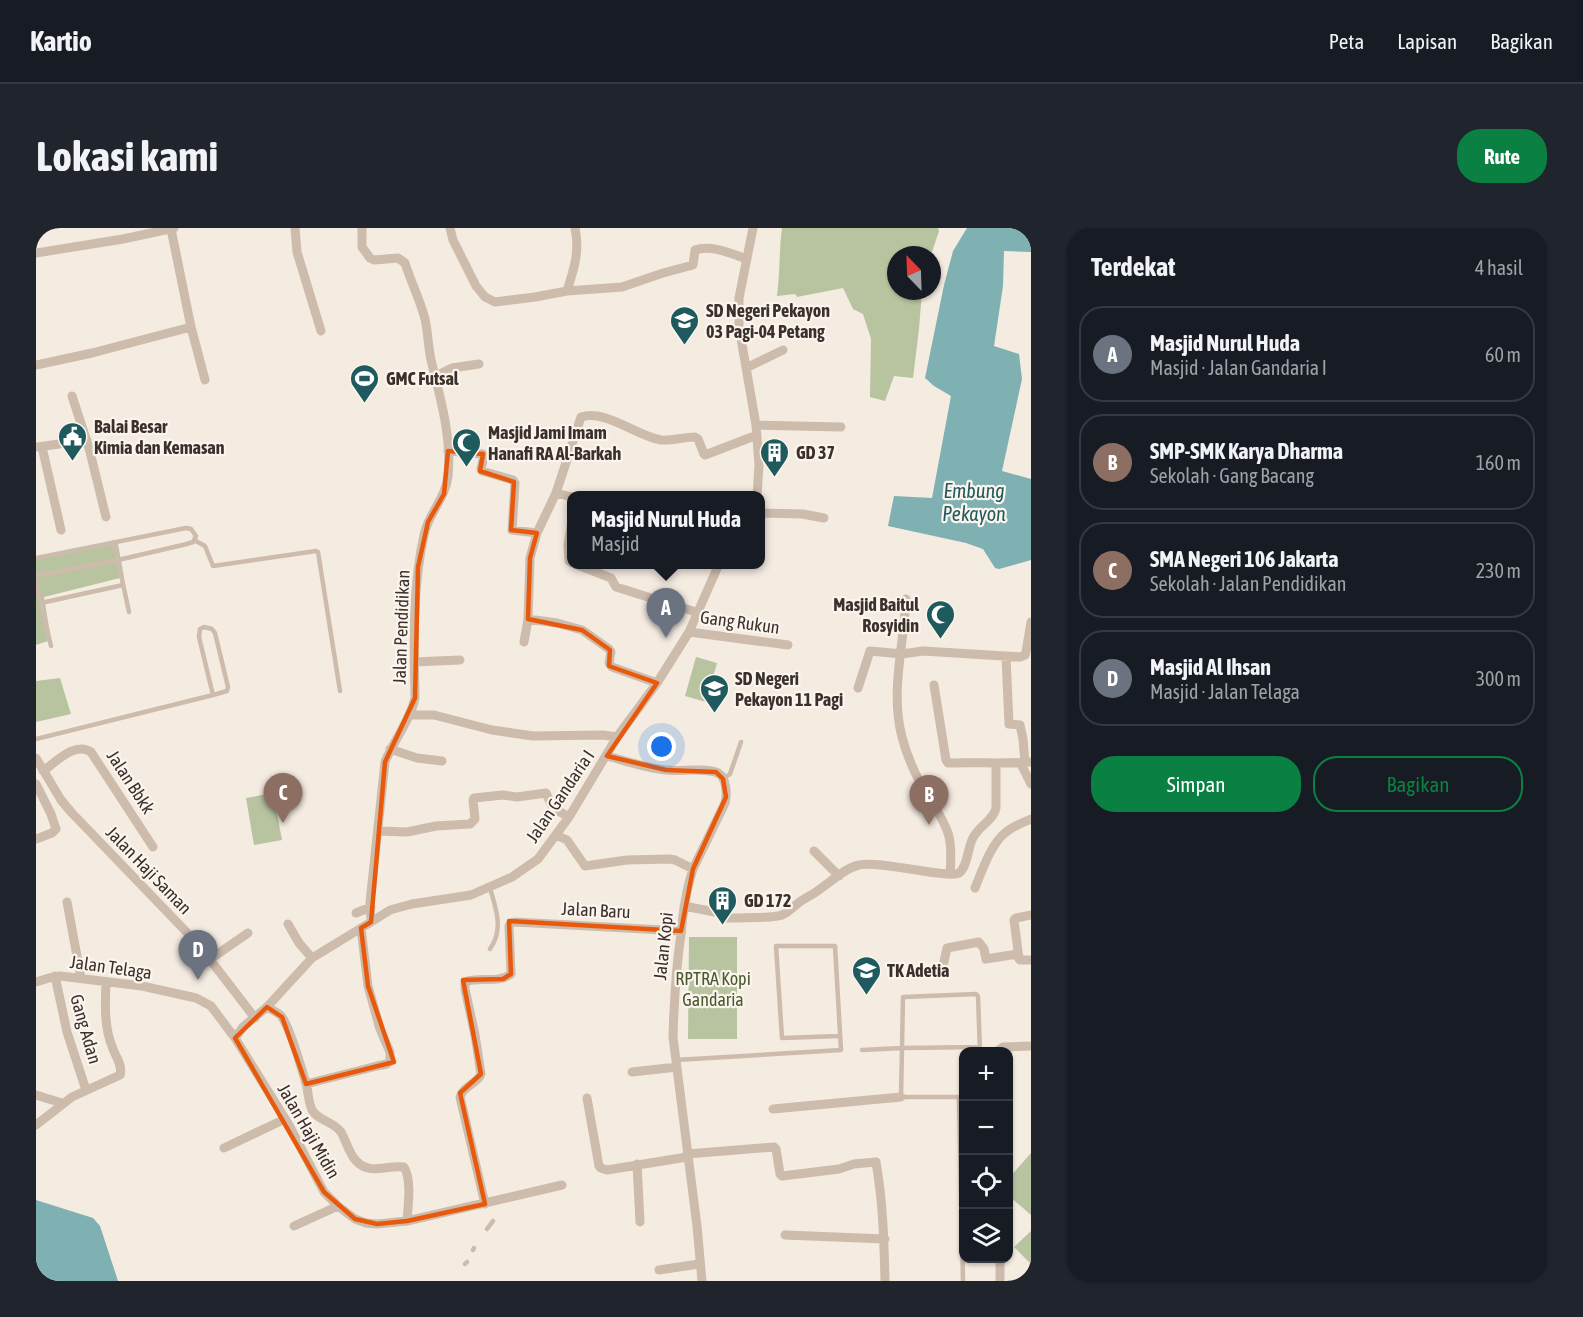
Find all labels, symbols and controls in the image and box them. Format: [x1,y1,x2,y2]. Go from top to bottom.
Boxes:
text: Kartio [30,25,92,57]
text: Peta [1329,29,1364,53]
text: Lapisan [1397,29,1457,53]
text: Bagikan [1490,29,1553,53]
button: Rute [1457,129,1547,183]
text: Lokasi kami [36,132,218,180]
north arrow [887,246,941,300]
text: Terdekat [1091,252,1175,282]
text: 4 hasil [1475,256,1523,279]
place label: SD Negeri Pekayon 03 Pagi-04 Petang [706,300,830,342]
school or university icon: SD Negeri Pekayon 03 Pagi-04 Petang [669,304,701,346]
text: Masjid Nurul Huda [1150,330,1300,356]
text: A [1108,343,1117,366]
text: 60 m [1485,343,1521,366]
text: Masjid · Jalan Gandaria I [1150,356,1327,379]
sports icon: GMC Futsal [349,362,381,404]
place label: GMC Futsal [386,368,459,389]
place label: Balai Besar Kimia dan Kemasan [94,416,225,458]
public building icon: Balai Besar Kimia dan Kemasan [57,420,89,462]
place label: Masjid Jami Imam Hanafi RA Al-Barkah [488,422,621,464]
mosque icon: Masjid Jami Imam Hanafi RA Al-Barkah [451,426,483,468]
building icon: GD 37 [759,436,791,478]
text: SMP-SMK Karya Dharma [1150,438,1343,464]
place label: GD 37 [796,442,835,463]
text: B [1108,451,1117,474]
text: 160 m [1476,451,1521,474]
text: Sekolah · Gang Bacang [1150,464,1314,487]
water label: Embung Pekayon [942,479,1006,525]
popup [567,491,765,569]
text: Masjid Nurul Huda [591,506,741,532]
text: Masjid [591,532,639,555]
text: SMA Negeri 106 Jakarta [1150,546,1338,572]
text: C [1108,559,1117,582]
text: 230 m [1476,559,1521,582]
street label: Jalan Pendidikan [389,569,413,685]
text: Sekolah · Jalan Pendidikan [1150,572,1346,595]
pin: A [646,588,686,638]
place label: Masjid Baitul Rosyidin [833,594,919,636]
mosque icon: Masjid Baitul Rosyidin [924,598,956,640]
street label: Gang Rukun [699,606,781,638]
text: Masjid Al Ihsan [1150,654,1271,680]
text: D [1107,667,1118,690]
text: 300 m [1476,667,1521,690]
place label: SD Negeri Pekayon 11 Pagi [735,668,843,710]
school or university icon: SD Negeri Pekayon 11 Pagi [698,672,730,714]
text: Masjid · Jalan Telaga [1150,680,1300,703]
your location [647,732,676,761]
street label: Jalan Bbkk [103,746,159,818]
street label: Jalan Gandaria I [521,746,599,846]
button: Simpan [1091,756,1301,812]
button: Bagikan [1313,756,1523,812]
pin: C [264,774,302,823]
pin: B [910,776,948,825]
street label: Jalan Haji Saman [102,822,196,918]
building icon: GD 172 [707,884,739,926]
place label: GD 172 [744,890,791,911]
street label: Jalan Baru [561,898,631,922]
street label: Jalan Kopi [649,911,677,981]
pin: D [178,930,218,980]
street label: Jalan Telaga [69,951,153,983]
school or university icon: TK Adetia [850,954,882,996]
place label: TK Adetia [887,960,949,981]
park label: RPTRA Kopi Gandaria [675,968,751,1010]
street label: Gang Adan [66,992,106,1066]
map controls [959,1047,1013,1263]
button: + [959,1047,1013,1101]
street label: Jalan Haji Midin [273,1080,345,1182]
button: − [959,1101,1013,1155]
button: locate [959,1155,1013,1209]
button: layers [959,1209,1013,1263]

